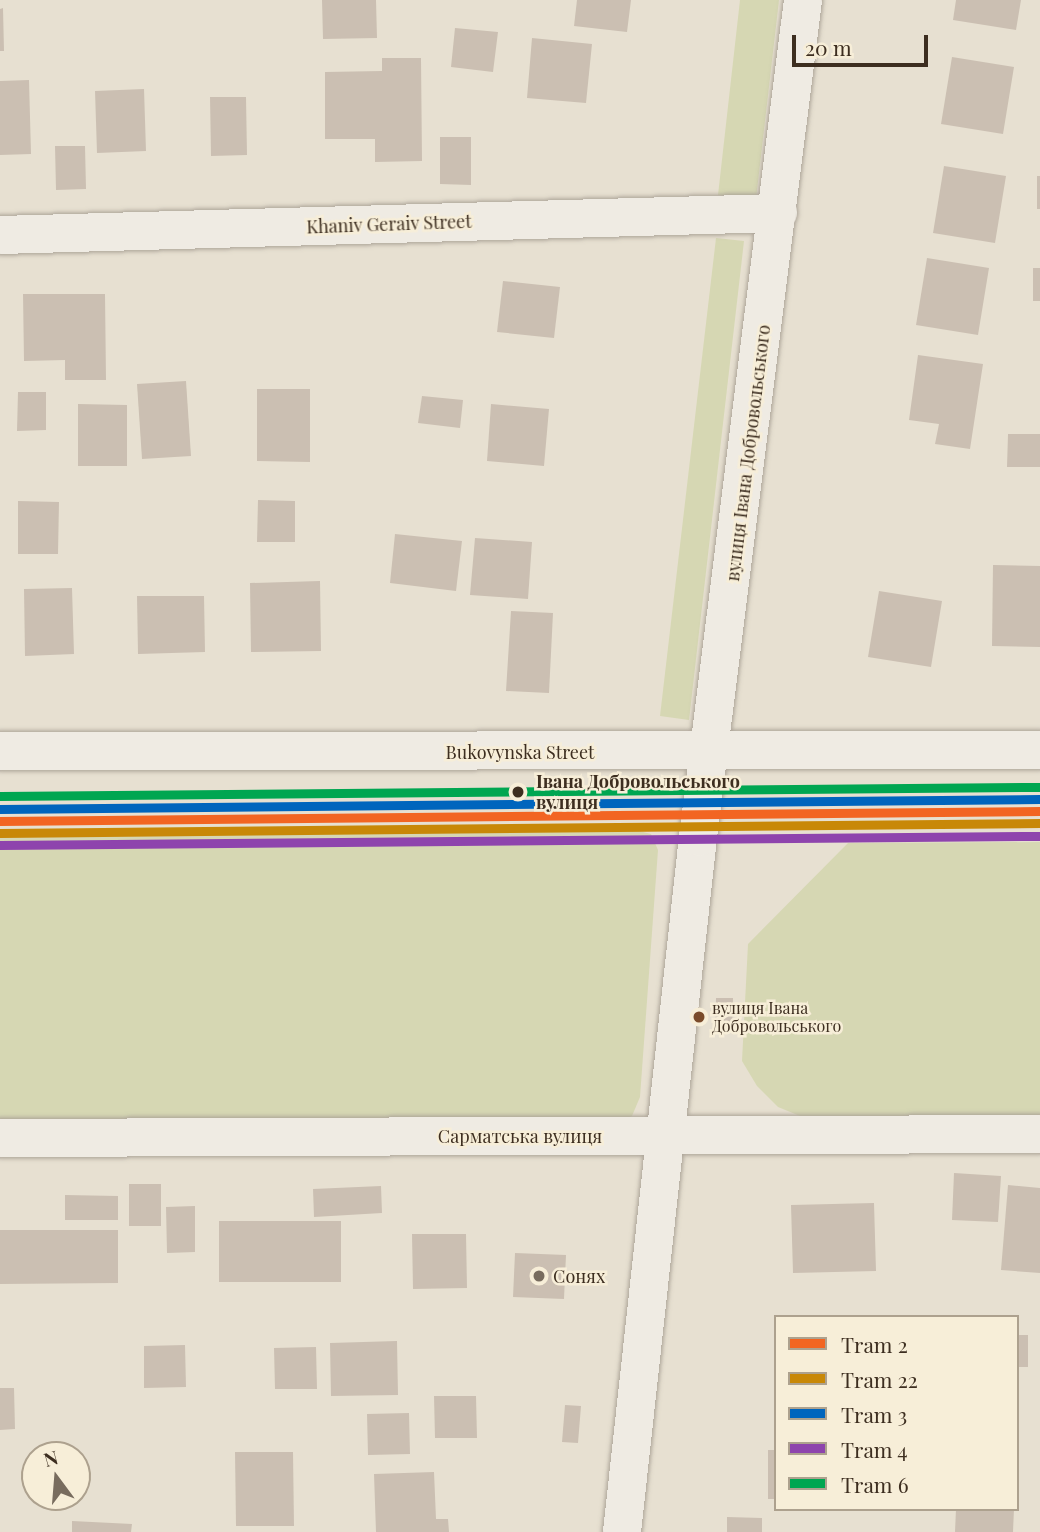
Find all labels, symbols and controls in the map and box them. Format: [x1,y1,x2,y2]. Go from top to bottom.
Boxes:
scale bar [795,21,932,65]
text: 20 m [805,33,852,61]
street label: Khaniv Geraiv Street [306,210,472,238]
street label: вулиця Івана Добровольського [722,323,774,583]
street label: Bukovynska Street [446,741,594,763]
place label: Івана Добровольського вулиця [536,771,740,814]
marker: Івана Добровольського вулиця [507,781,529,803]
place label: вулиця Івана Добровольського [712,998,841,1036]
marker: вулиця Івана Добровольського [692,1010,706,1024]
street label: Сарматська вулиця [438,1125,602,1147]
place label: Сонях [553,1265,605,1287]
marker: Сонях [531,1268,547,1284]
legend [774,1315,1019,1511]
text: Tram 2 [841,1330,908,1358]
text: Tram 22 [841,1365,918,1393]
text: Tram 3 [841,1400,907,1428]
text: Tram 4 [841,1435,908,1463]
north arrow [21,1441,91,1511]
text: N [41,1443,61,1472]
text: Tram 6 [841,1470,909,1498]

